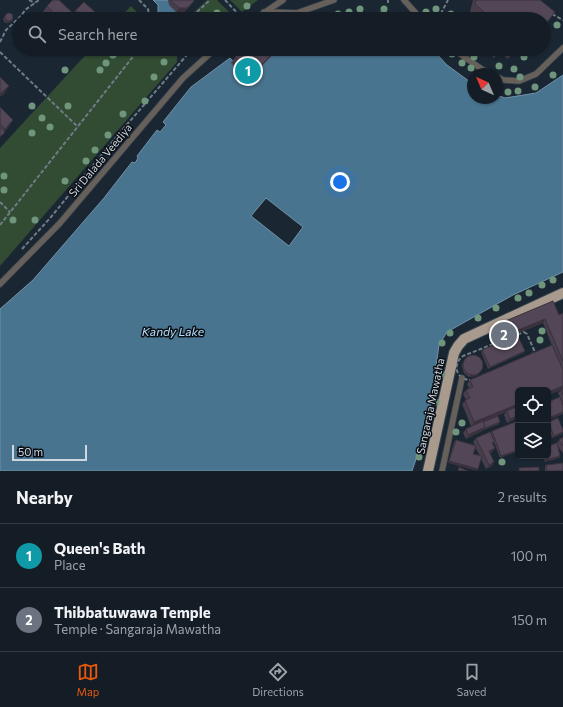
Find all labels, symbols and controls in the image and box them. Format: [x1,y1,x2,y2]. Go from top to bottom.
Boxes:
search box [12,12,551,56]
icon: search [26,23,48,45]
text: Search here [58,25,137,43]
pin: 1 [235,56,261,86]
north arrow [467,68,503,104]
street label: Sri Dalada Veediya [66,121,134,199]
your location [330,172,350,192]
pin: 2 [491,320,517,350]
water label: Kandy Lake [142,324,205,338]
street label: Sangaraja Mawatha [413,357,447,455]
map controls [515,387,551,459]
button: locate [515,387,551,423]
button: layers [515,423,551,459]
scale bar [12,443,87,462]
text: 50 m [18,445,43,458]
text: Nearby [16,487,73,508]
text: 2 results [498,489,547,505]
text: Queen's Bath [54,539,145,557]
text: 1 [26,548,32,564]
text: 100 m [511,548,547,564]
text: Place [54,557,86,573]
text: Thibbatuwawa Temple [54,603,211,621]
text: 2 [25,612,33,628]
text: 150 m [512,612,547,628]
text: Temple · Sangaraja Mawatha [54,621,221,637]
tab: Map [77,661,99,698]
tab: Directions [252,661,304,698]
tab: Saved [457,661,486,698]

